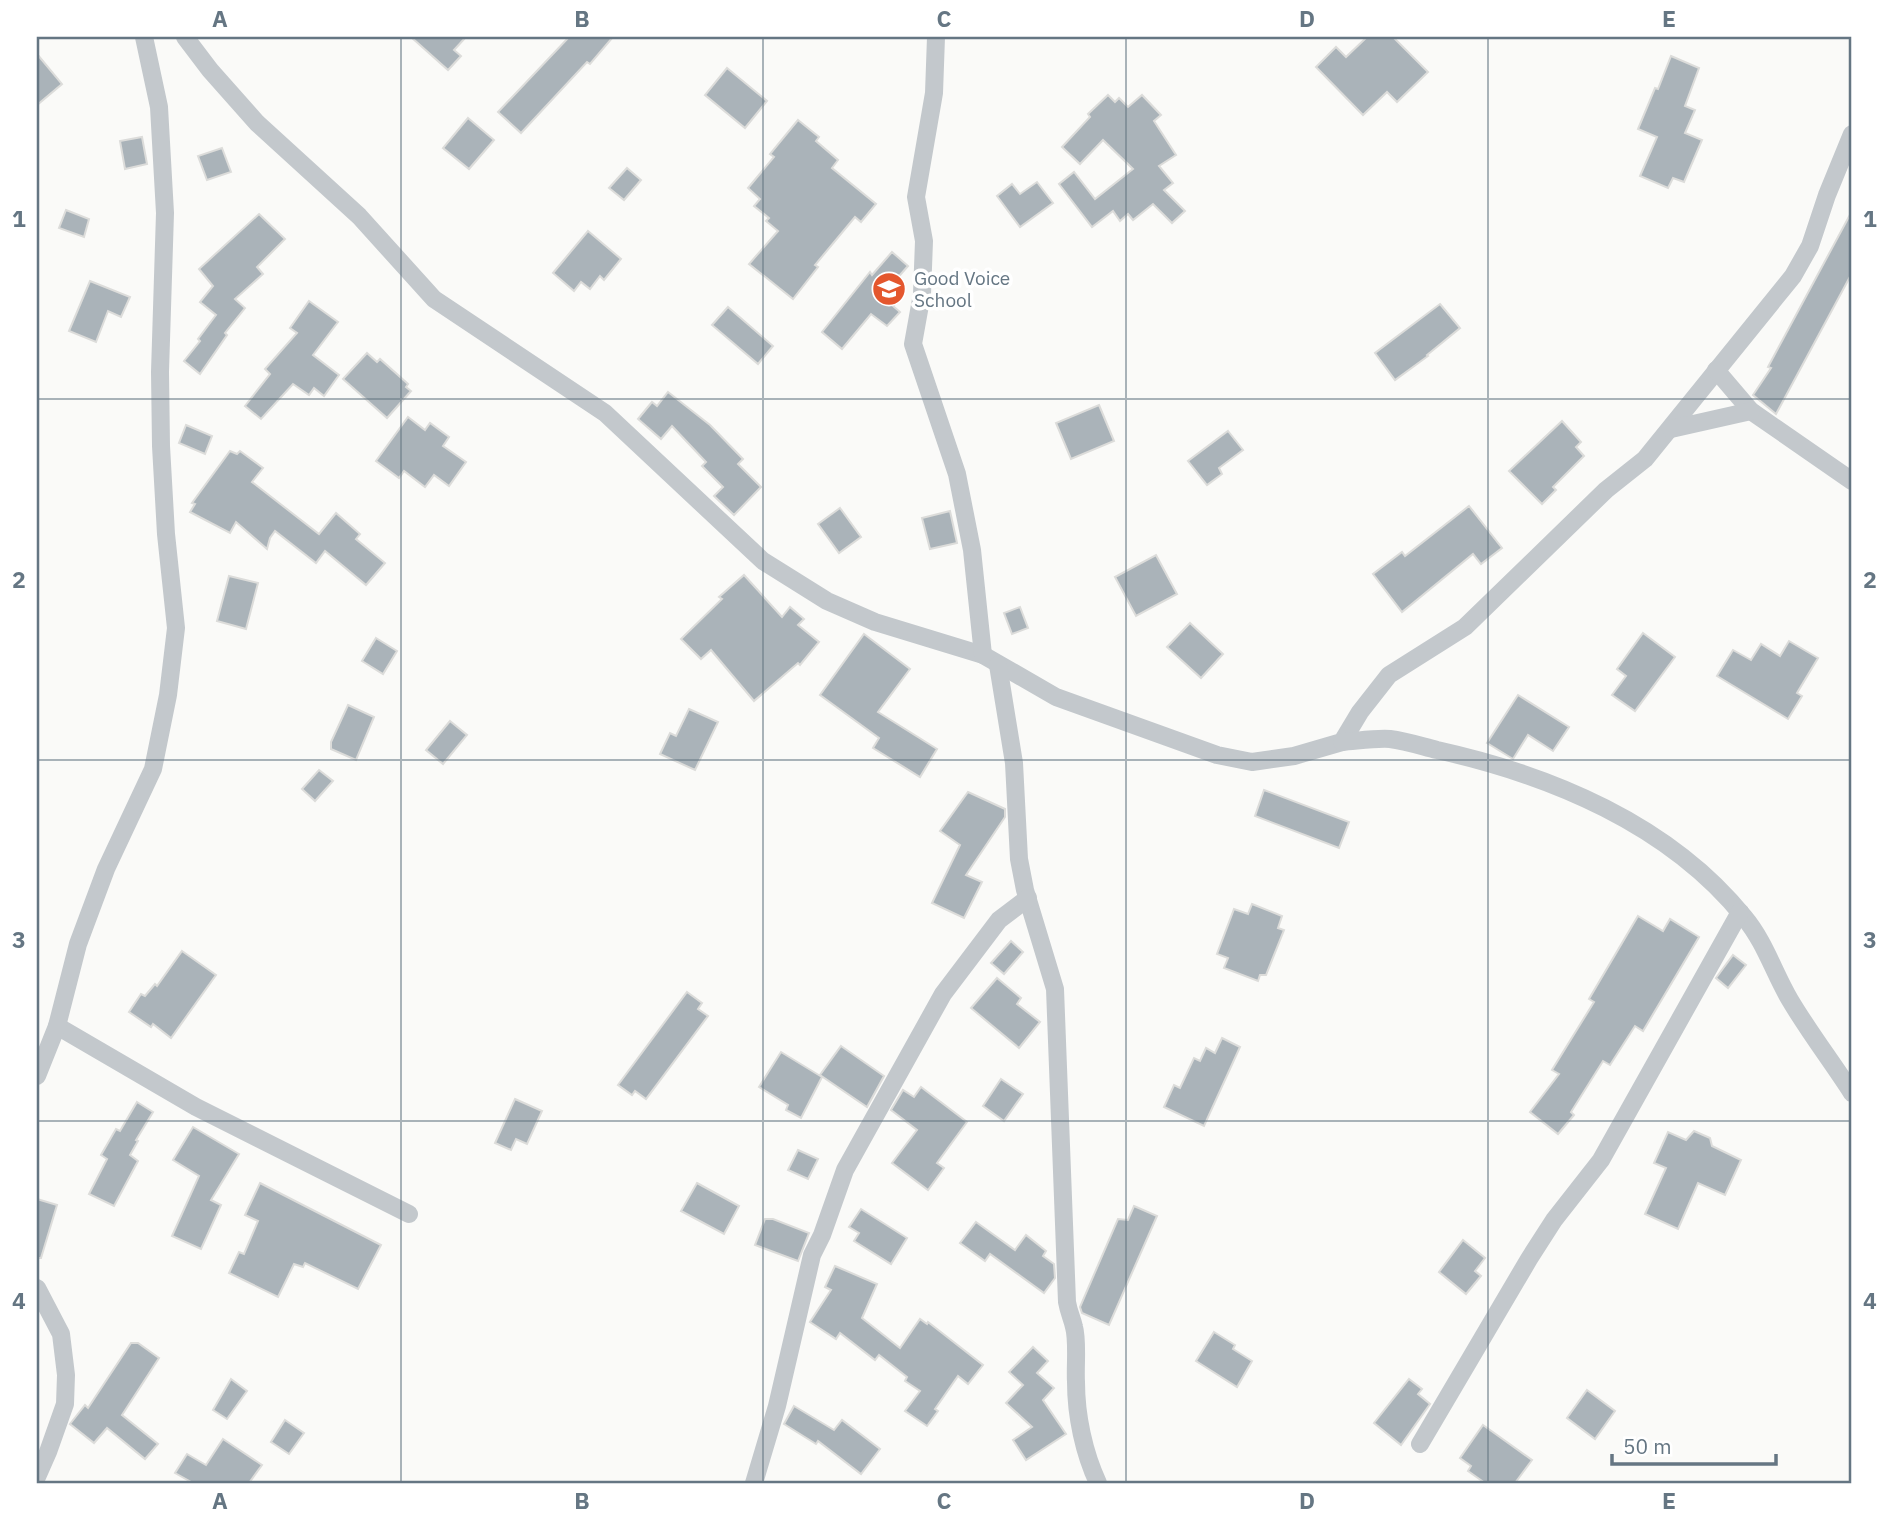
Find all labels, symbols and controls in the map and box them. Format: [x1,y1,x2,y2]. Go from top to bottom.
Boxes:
text: A [212,3,228,33]
text: B [574,3,590,33]
text: C [937,3,952,33]
text: D [1299,3,1315,33]
text: E [1662,3,1676,33]
text: 1 [12,203,26,233]
text: 1 [1863,203,1877,233]
place label: Good Voice School [914,266,1010,312]
school or university icon: Good Voice School [870,270,908,308]
text: 2 [12,564,26,594]
text: 2 [1863,564,1877,594]
text: 3 [12,924,26,954]
text: 3 [1863,924,1877,954]
text: 4 [12,1285,26,1315]
text: 4 [1863,1285,1877,1315]
scale bar [1612,1422,1777,1466]
text: 50 m [1623,1432,1672,1460]
text: A [212,1485,228,1515]
text: B [574,1485,590,1515]
text: C [937,1485,952,1515]
text: D [1299,1485,1315,1515]
text: E [1662,1485,1676,1515]

